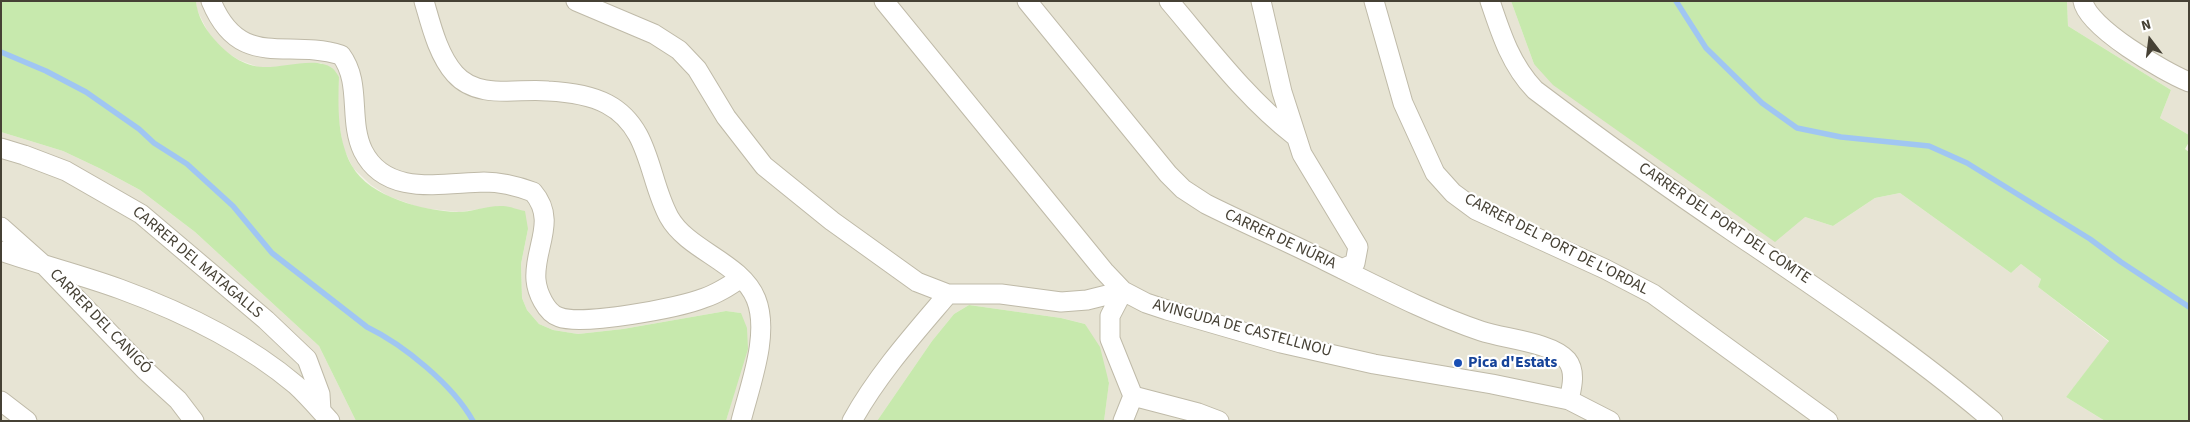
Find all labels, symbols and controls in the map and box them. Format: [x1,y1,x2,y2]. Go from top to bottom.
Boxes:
north arrow [2125,15,2175,65]
text: N [2139,15,2153,36]
street label: CARRER DEL PORT DEL COMTE [1634,159,1814,289]
street label: CARRER DEL PORT DE L'ORDAL [1461,190,1651,300]
street label: CARRER DEL MATAGALLS [128,203,266,323]
street label: CARRER DE NÚRIA [1221,206,1339,274]
street label: CARRER DEL CANIGÓ [45,265,155,379]
street label: AVINGUDA DE CASTELLNOU [1150,296,1334,362]
place label: Pica d'Estats [1468,353,1557,373]
marker: Pica d'Estats [1452,357,1464,369]

